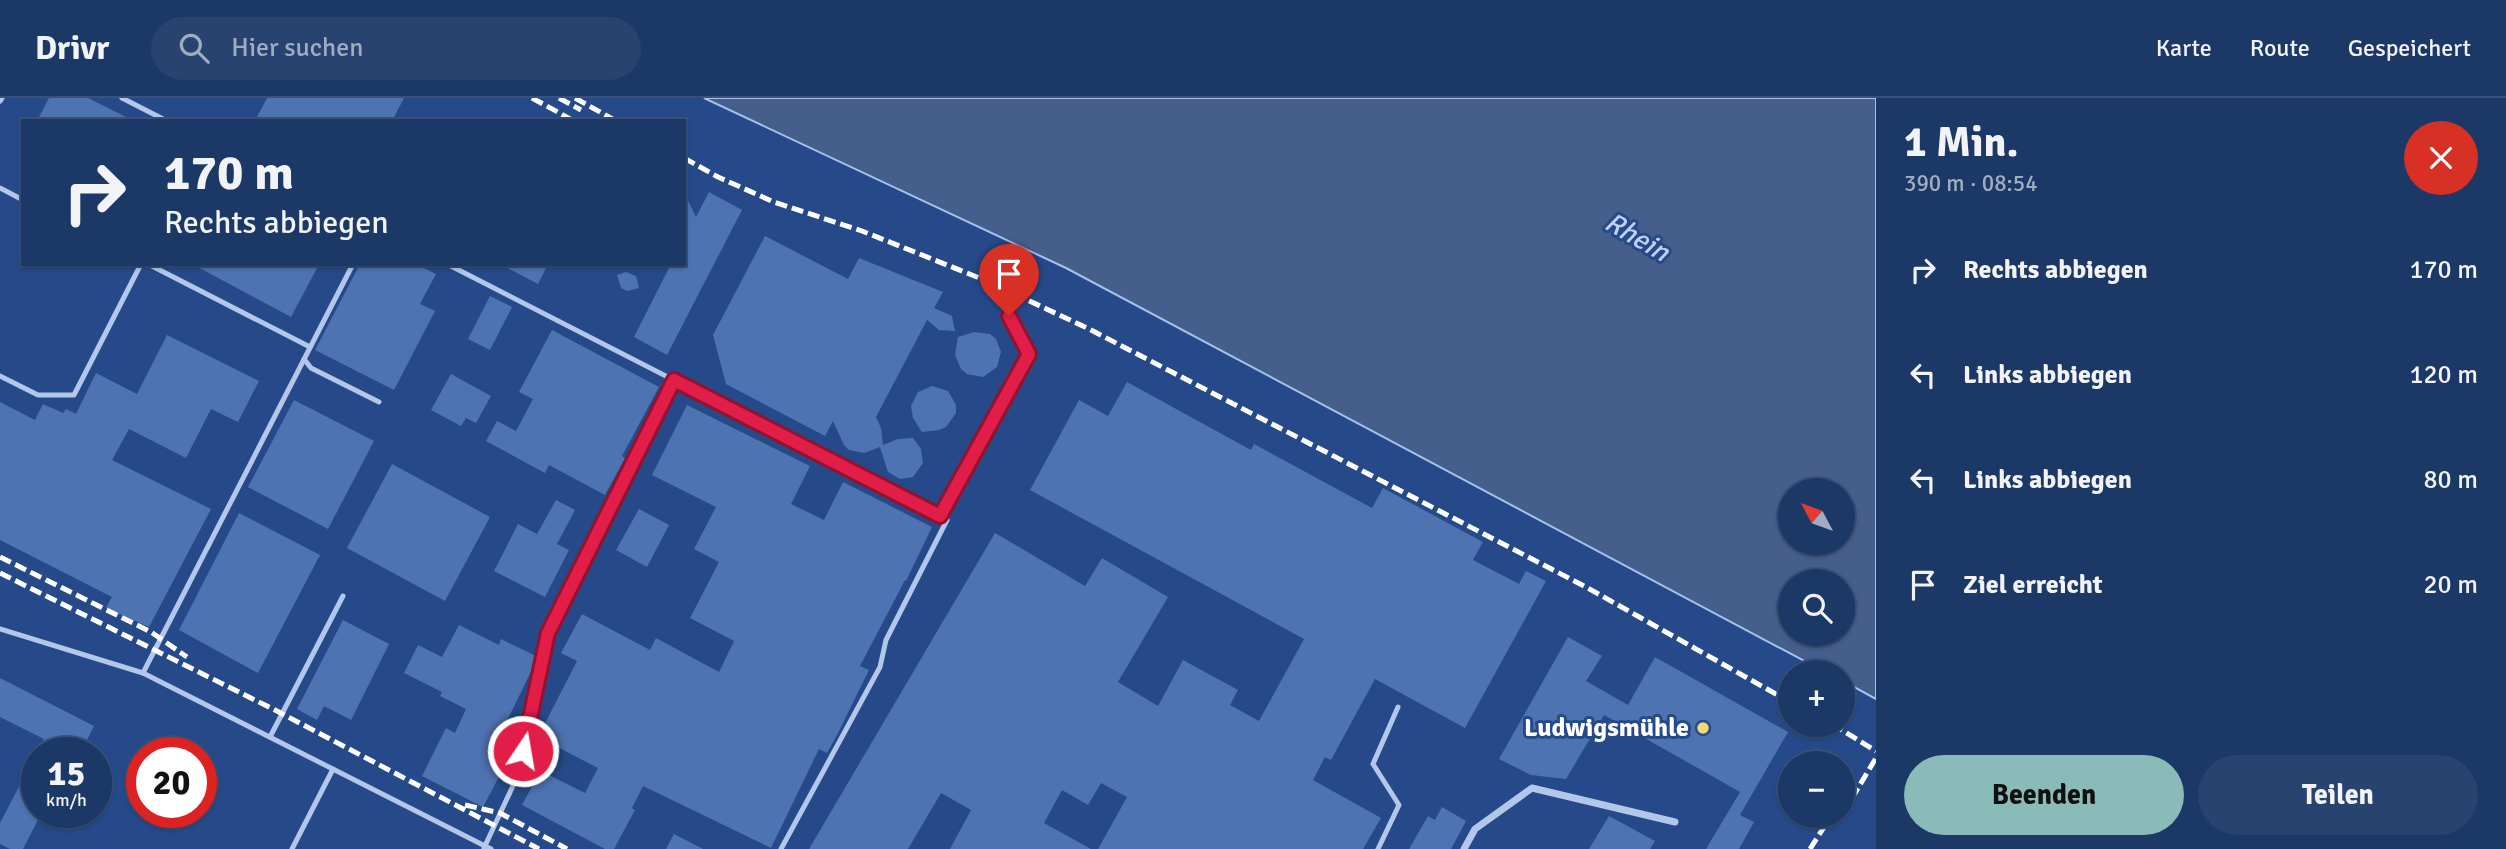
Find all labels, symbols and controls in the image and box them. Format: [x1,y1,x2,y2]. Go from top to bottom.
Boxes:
search box [151,17,641,80]
text: Drivr [35,28,109,69]
icon: search [175,29,213,67]
text: Hier suchen [231,32,363,64]
text: Karte [2156,33,2212,63]
text: Route [2250,33,2310,63]
text: Gespeichert [2348,33,2471,63]
text: 1 Min. [1904,117,2018,168]
button: close [2404,121,2478,195]
text: 170 m [164,143,294,203]
icon: right [49,147,140,238]
text: 390 m · 08:54 [1904,169,2038,198]
text: Rechts abbiegen [164,203,389,242]
water label: Rhein [1599,205,1676,269]
pin [979,244,1039,316]
icon: right [1904,251,1942,289]
text: Rechts abbiegen [1963,254,2148,286]
text: 170 m [2409,254,2478,286]
icon: arrive [990,255,1028,293]
icon: left [1904,356,1942,394]
text: Links abbiegen [1963,359,2132,391]
text: 120 m [2409,359,2478,391]
icon: left [1904,461,1942,499]
text: Links abbiegen [1963,464,2132,496]
text: 80 m [2423,464,2478,496]
north arrow [1778,478,1855,555]
map controls [1778,478,1855,828]
icon: arrive [1904,566,1942,604]
button: search [1778,569,1855,646]
text: Ziel erreicht [1963,569,2103,601]
text: 20 m [2423,569,2478,601]
button: + [1778,660,1855,737]
place label: Ludwigsmühle [1524,712,1689,744]
position arrow [486,714,560,788]
marker: Ludwigsmühle [1695,720,1711,736]
speed limit sign: 20 [126,737,217,828]
button: − [1778,751,1855,828]
text: 15 [48,752,85,795]
button: Beenden [1904,755,2184,835]
button: Teilen [2198,755,2478,835]
text: km/h [46,789,87,811]

